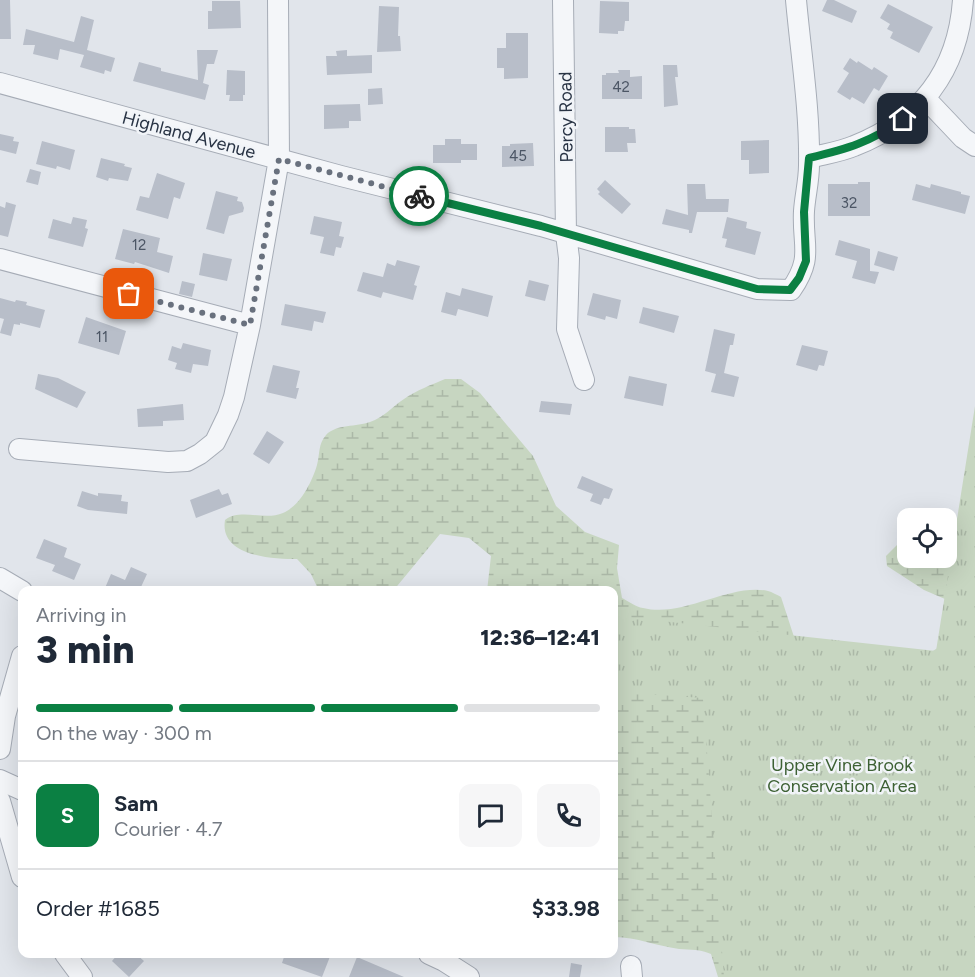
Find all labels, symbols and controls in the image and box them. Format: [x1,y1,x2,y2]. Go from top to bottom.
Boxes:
street label: Percy Road [554,71,578,163]
house number: 42 [612,78,630,96]
pin [877,93,928,144]
icon: home [886,102,919,135]
street label: Highland Avenue [120,107,258,163]
house number: 45 [509,147,527,165]
courier [389,166,449,226]
icon: bike [403,180,436,213]
house number: 32 [841,194,857,212]
house number: 12 [132,236,146,254]
pin [103,268,154,319]
icon: bag [112,277,145,310]
house number: 11 [96,328,108,346]
map controls [897,508,957,568]
button: locate [897,508,957,568]
text: Arriving in [36,603,126,627]
text: 12:36–12:41 [480,624,600,651]
text: 3 min [36,626,134,673]
text: On the way · 300 m [36,721,212,745]
park label: Upper Vine Brook Conservation Area [767,754,917,797]
button: chat [459,784,522,847]
button: phone [537,784,600,847]
text: Sam [114,790,158,817]
text: S [61,802,74,829]
text: Courier · 4.7 [114,817,223,841]
text: Order #1685 [36,895,160,922]
text: $33.98 [532,895,600,922]

